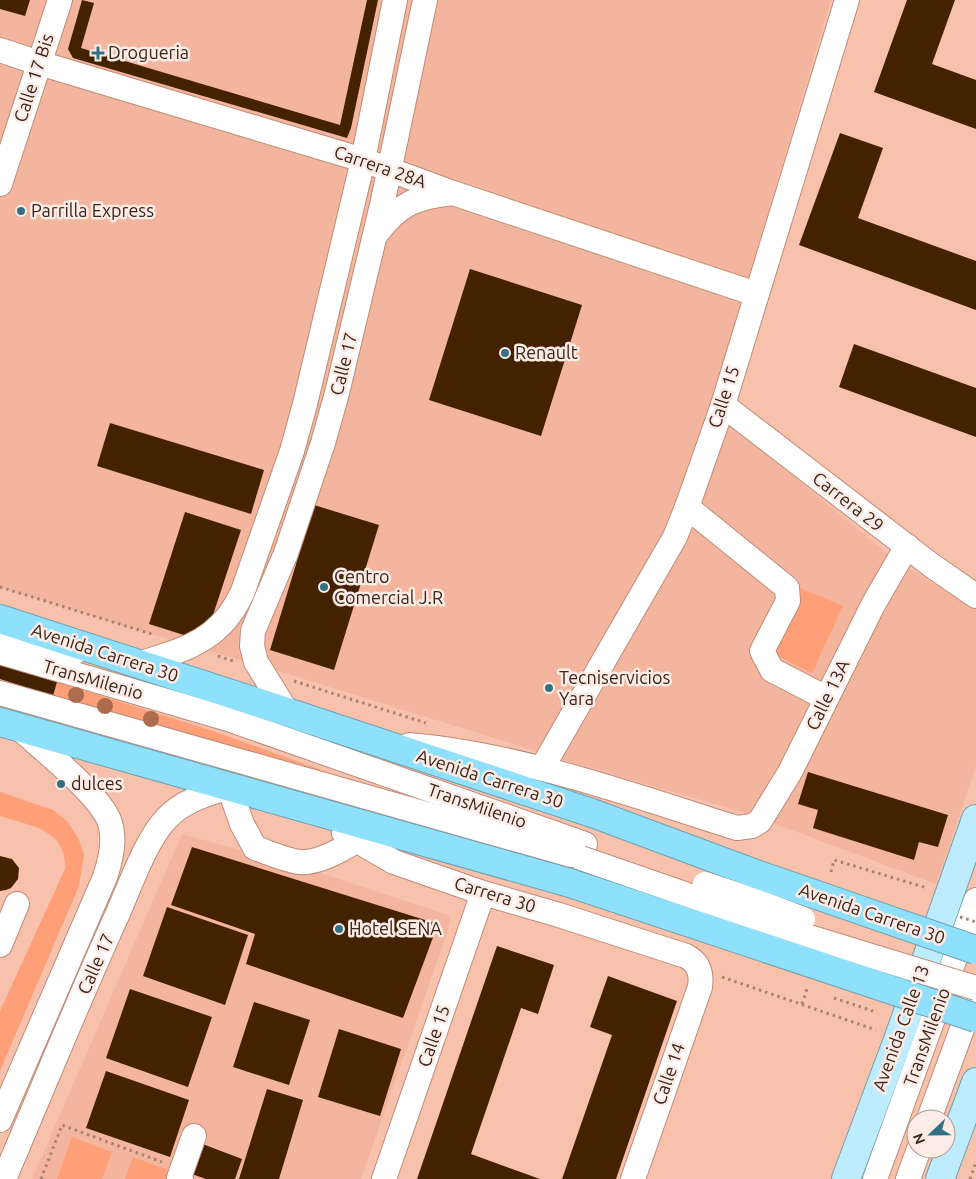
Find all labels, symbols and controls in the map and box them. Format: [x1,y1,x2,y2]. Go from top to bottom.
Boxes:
street label: Calle 17 Bis [9,31,57,124]
place label: Drogueria [108,42,189,62]
marker: Drogueria [92,47,104,59]
street label: Carrera 28A [332,141,429,191]
place label: Parrilla Express [31,200,154,220]
marker: Parrilla Express [15,205,27,217]
street label: Calle 17 [326,330,360,397]
place label: Renault [515,342,578,362]
marker: Renault [499,347,511,359]
street label: Calle 15 [704,363,742,430]
street label: Carrera 29 [809,467,888,535]
place label: Centro Comercial J.R [334,566,443,607]
marker: Centro Comercial J.R [318,581,330,593]
street label: Avenida Carrera 30 [29,619,181,685]
street label: TransMilenio [41,655,146,703]
street label: Calle 13A [801,656,853,733]
place label: Tecniservicios Yara [559,667,670,708]
marker: Tecniservicios Yara [543,682,555,694]
street label: Avenida Carrera 30 [414,745,566,811]
place label: dulces [71,773,123,793]
marker: dulces [55,778,67,790]
street label: TransMilenio [425,779,529,831]
street label: Carrera 30 [452,872,539,916]
street label: Avenida Carrera 30 [797,879,948,947]
place label: Hotel SENA [349,918,442,938]
marker: Hotel SENA [333,923,345,935]
street label: Calle 17 [73,930,117,997]
street label: Avenida Calle 13 [868,962,932,1093]
street label: TransMilenio [899,985,953,1089]
street label: Calle 15 [413,1002,453,1069]
street label: Calle 14 [648,1040,688,1107]
north arrow [906,1109,956,1159]
text: N [910,1131,928,1147]

